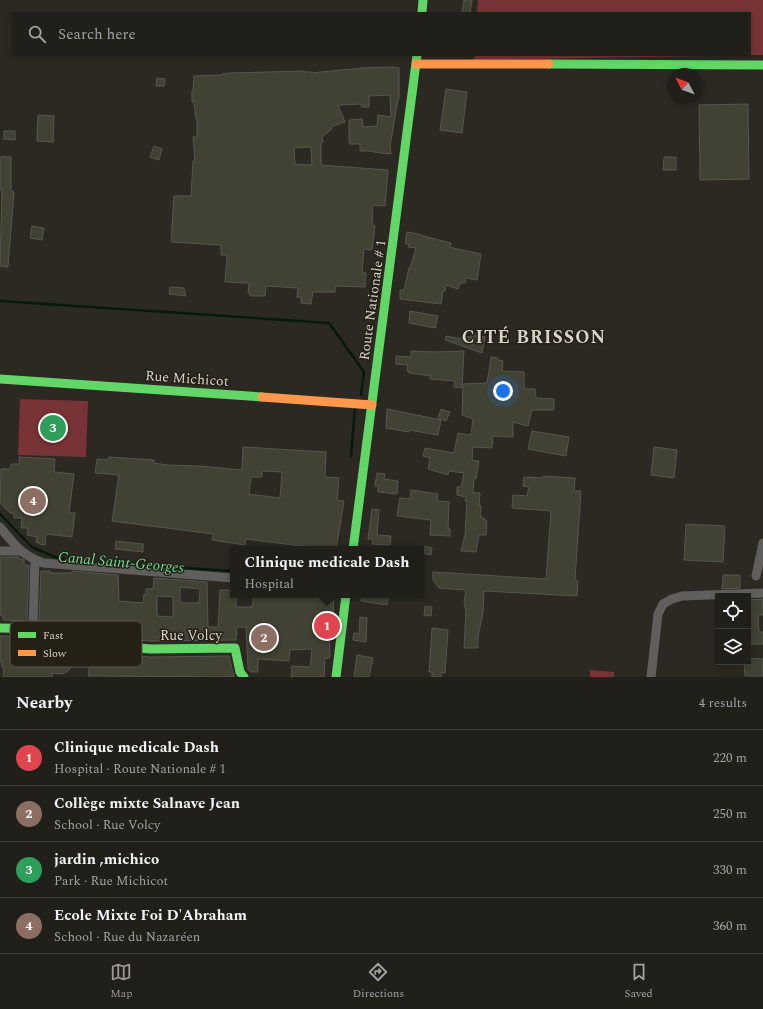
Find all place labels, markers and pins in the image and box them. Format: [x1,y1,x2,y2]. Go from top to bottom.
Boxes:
pin: 3 [40,413,66,443]
pin: 4 [20,486,46,516]
pin: 1 [314,611,340,641]
pin: 2 [251,623,277,653]

